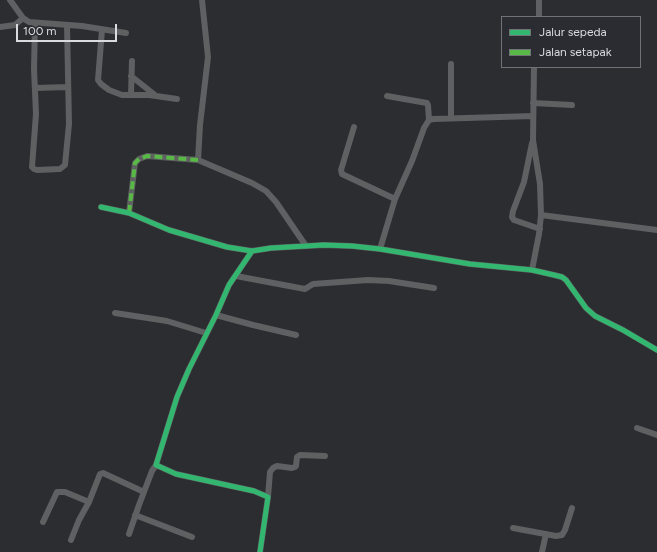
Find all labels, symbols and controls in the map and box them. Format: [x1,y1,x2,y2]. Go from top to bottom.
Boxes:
scale bar [18,16,119,42]
legend [501,16,641,68]
text: 100 m [23,24,57,38]
text: Jalur sepeda [539,25,607,39]
text: Jalan setapak [539,45,612,59]

